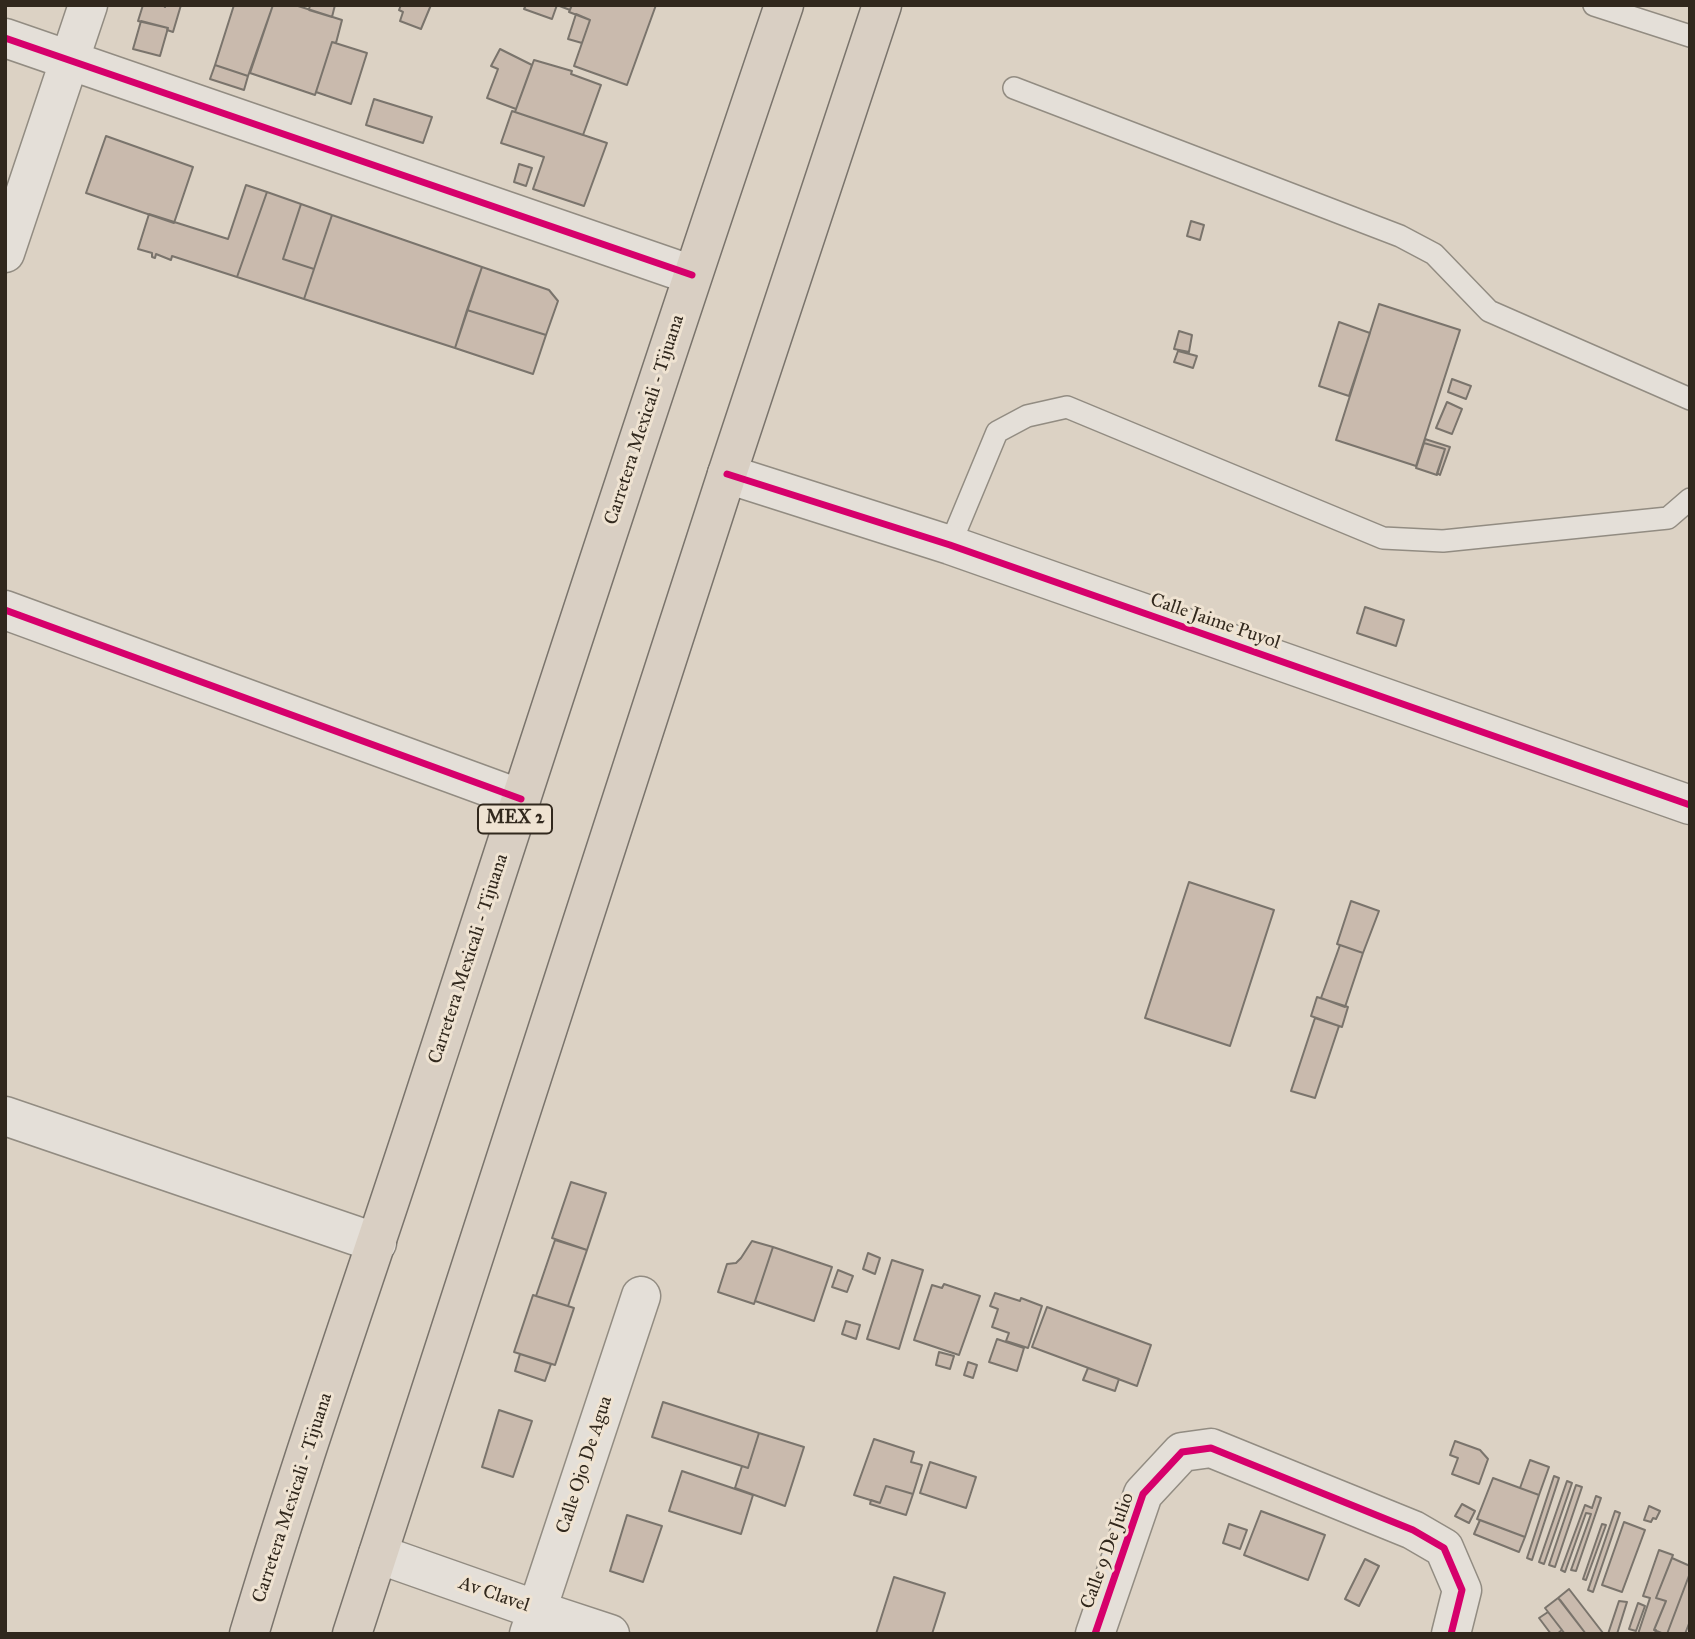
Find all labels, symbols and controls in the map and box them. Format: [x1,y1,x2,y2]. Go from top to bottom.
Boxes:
street label: Carretera Mexicali - Tijuana [600,312,690,528]
street label: Calle Jaime Puyol [1147,589,1283,655]
road number: MEX 2 [478,804,552,834]
street label: Carretera Mexicali - Tijuana [424,851,514,1067]
street label: Carretera Mexicali - Tijuana [248,1390,338,1606]
street label: Calle Ojo De Agua [552,1393,618,1537]
street label: Calle 9 De Julio [1076,1490,1140,1612]
street label: Av Clavel [456,1572,532,1618]

